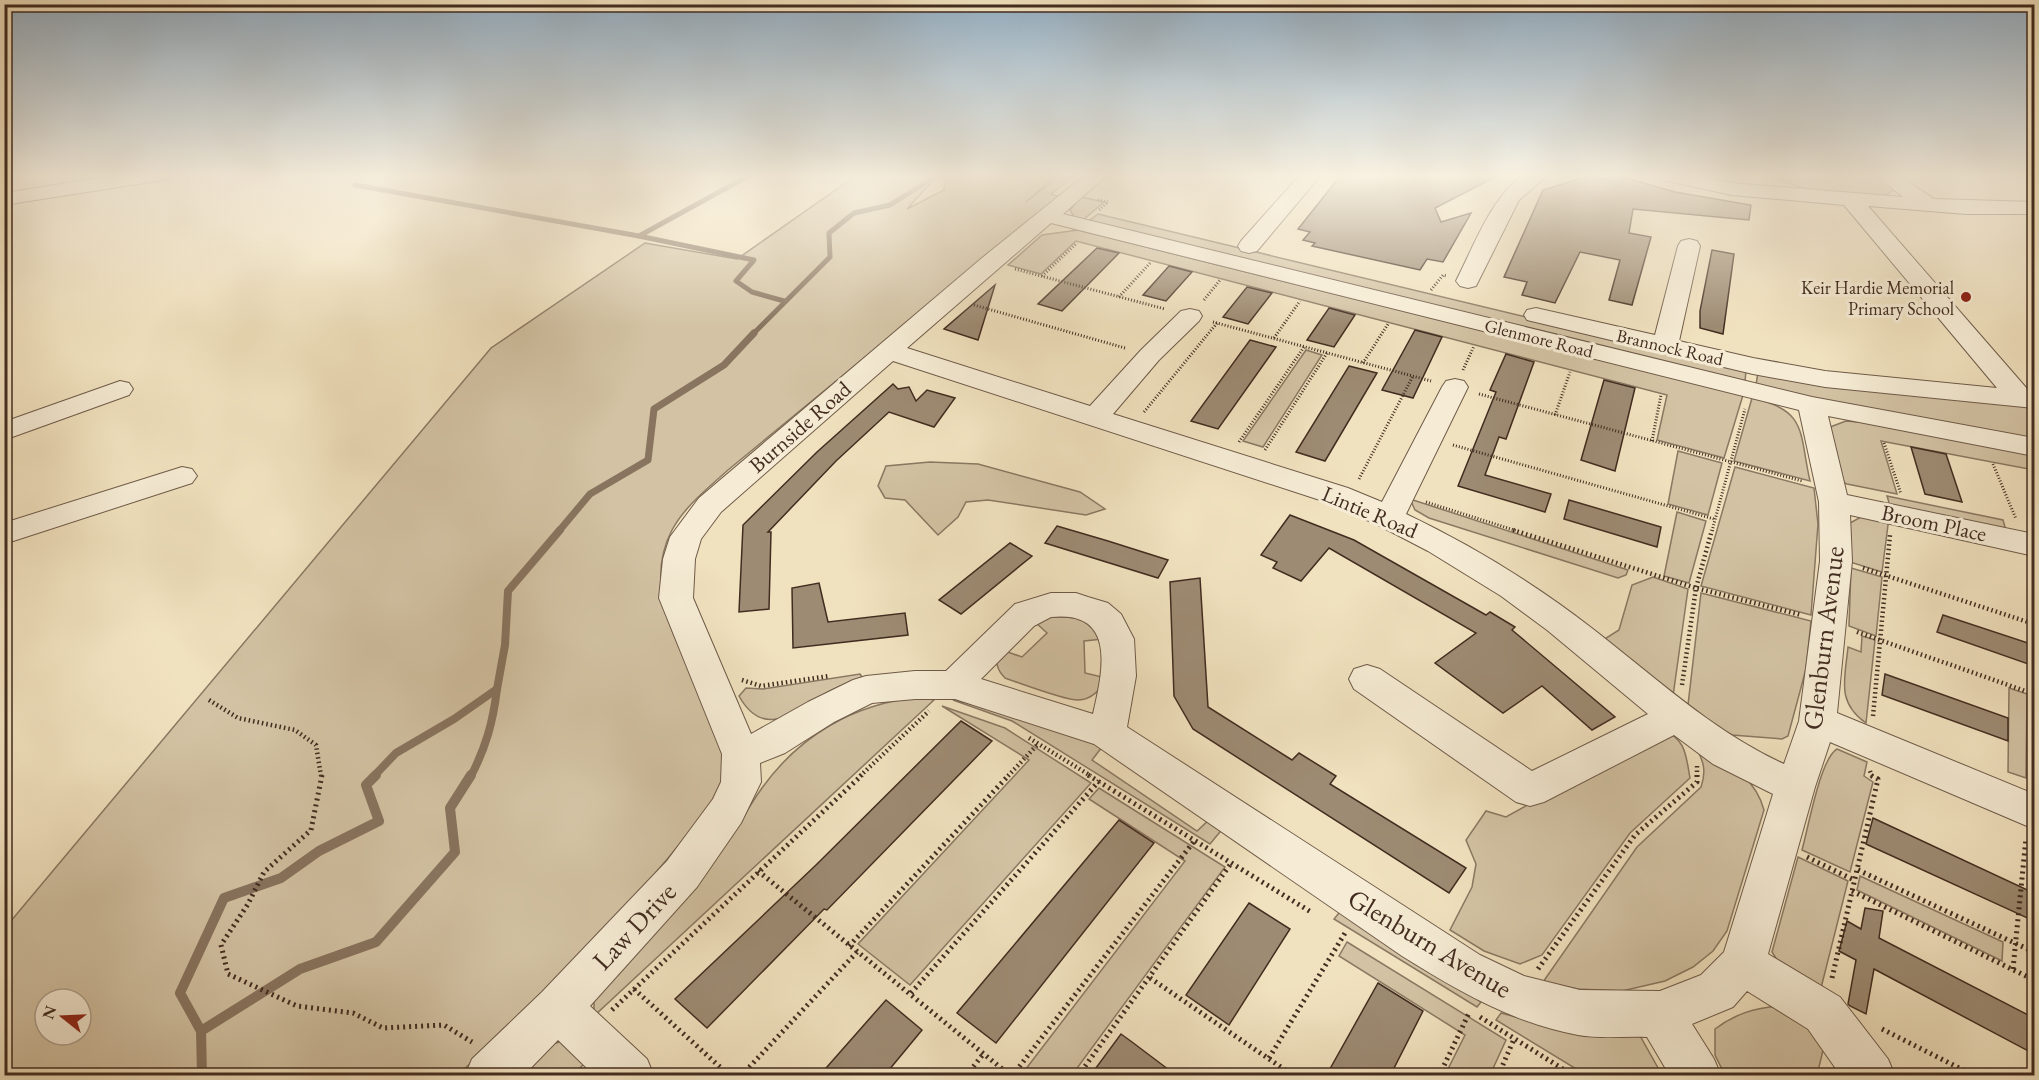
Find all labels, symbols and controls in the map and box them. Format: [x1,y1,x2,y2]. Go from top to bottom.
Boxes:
place label: Keir Hardie Memorial Primary School [1801,276,1954,320]
marker: Keir Hardie Memorial Primary School [1959,290,1973,304]
street label: Glenmore Road [1482,313,1597,363]
street label: Brannock Road [1614,324,1726,371]
street label: Burnside Road [743,374,858,479]
street label: Lintie Road [1318,479,1423,545]
street label: Broom Place [1879,498,1990,548]
street label: Glenburn Avenue [1794,544,1852,732]
street label: Law Drive [585,875,683,977]
street label: Glenburn Avenue [1342,880,1518,1006]
north arrow [33,987,93,1047]
text: N [37,1003,61,1022]

